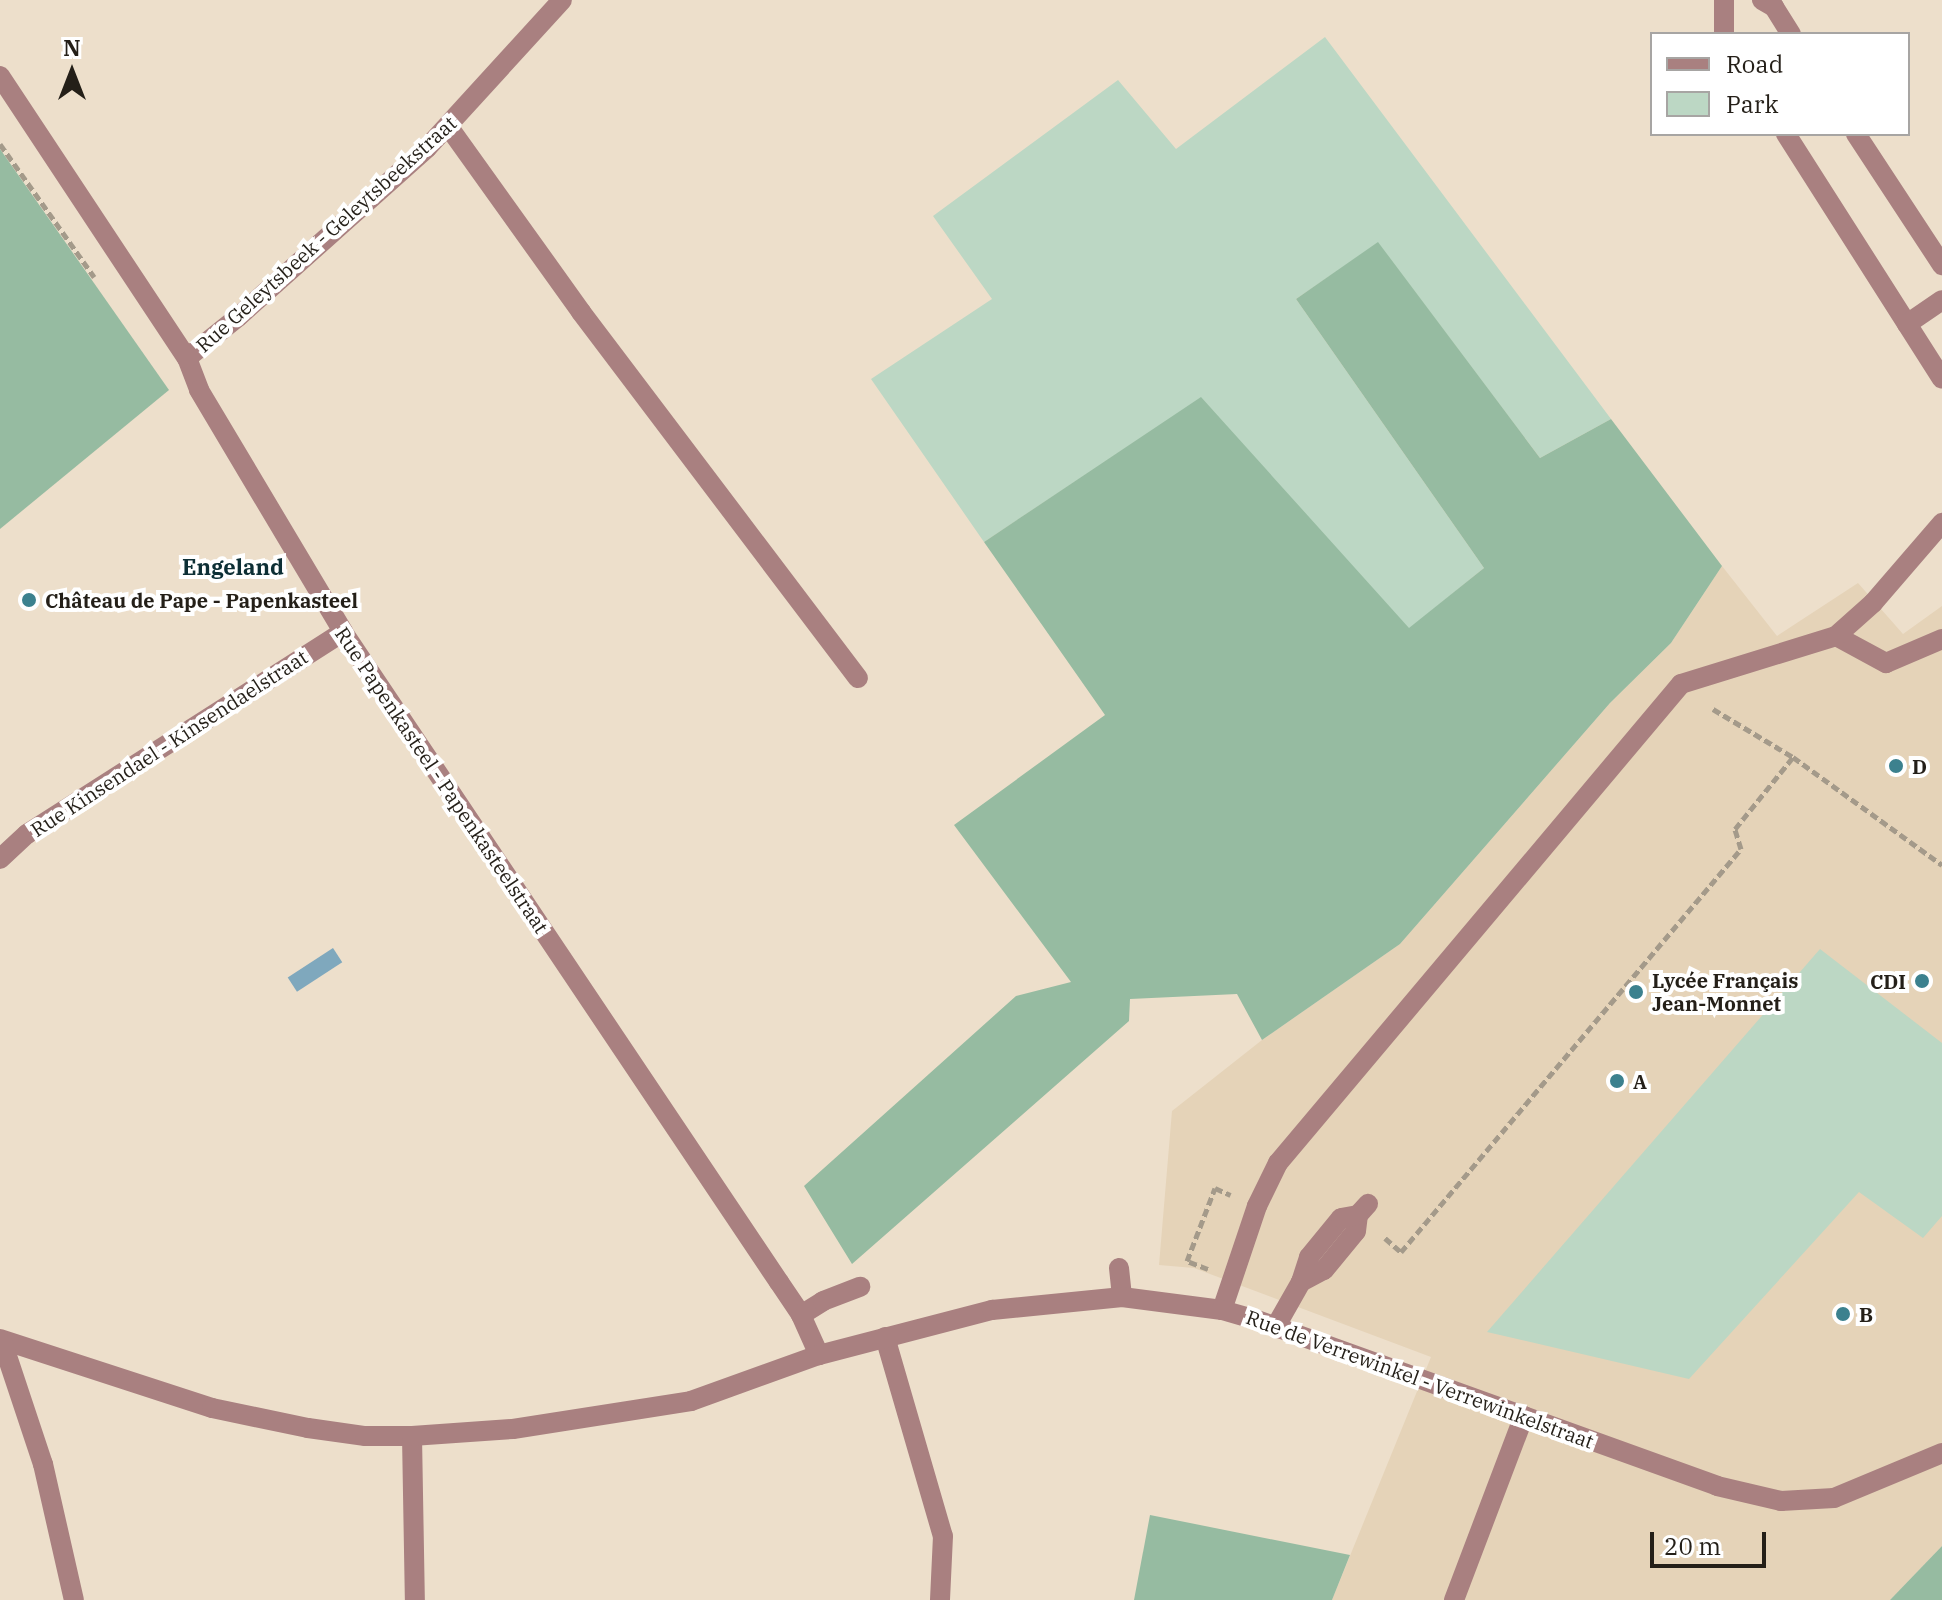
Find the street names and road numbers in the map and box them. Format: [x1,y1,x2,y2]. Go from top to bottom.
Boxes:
street label: Rue Geleytsbeek - Geleytsbeekstraat [191,111,461,357]
street label: Rue Papenkasteel - Papenkasteelstraat [330,622,554,938]
street label: Rue Kinsendael - Kinsendaelstraat [26,644,312,842]
street label: Rue de Verrewinkel - Verrewinkelstraat [1243,1305,1597,1453]

